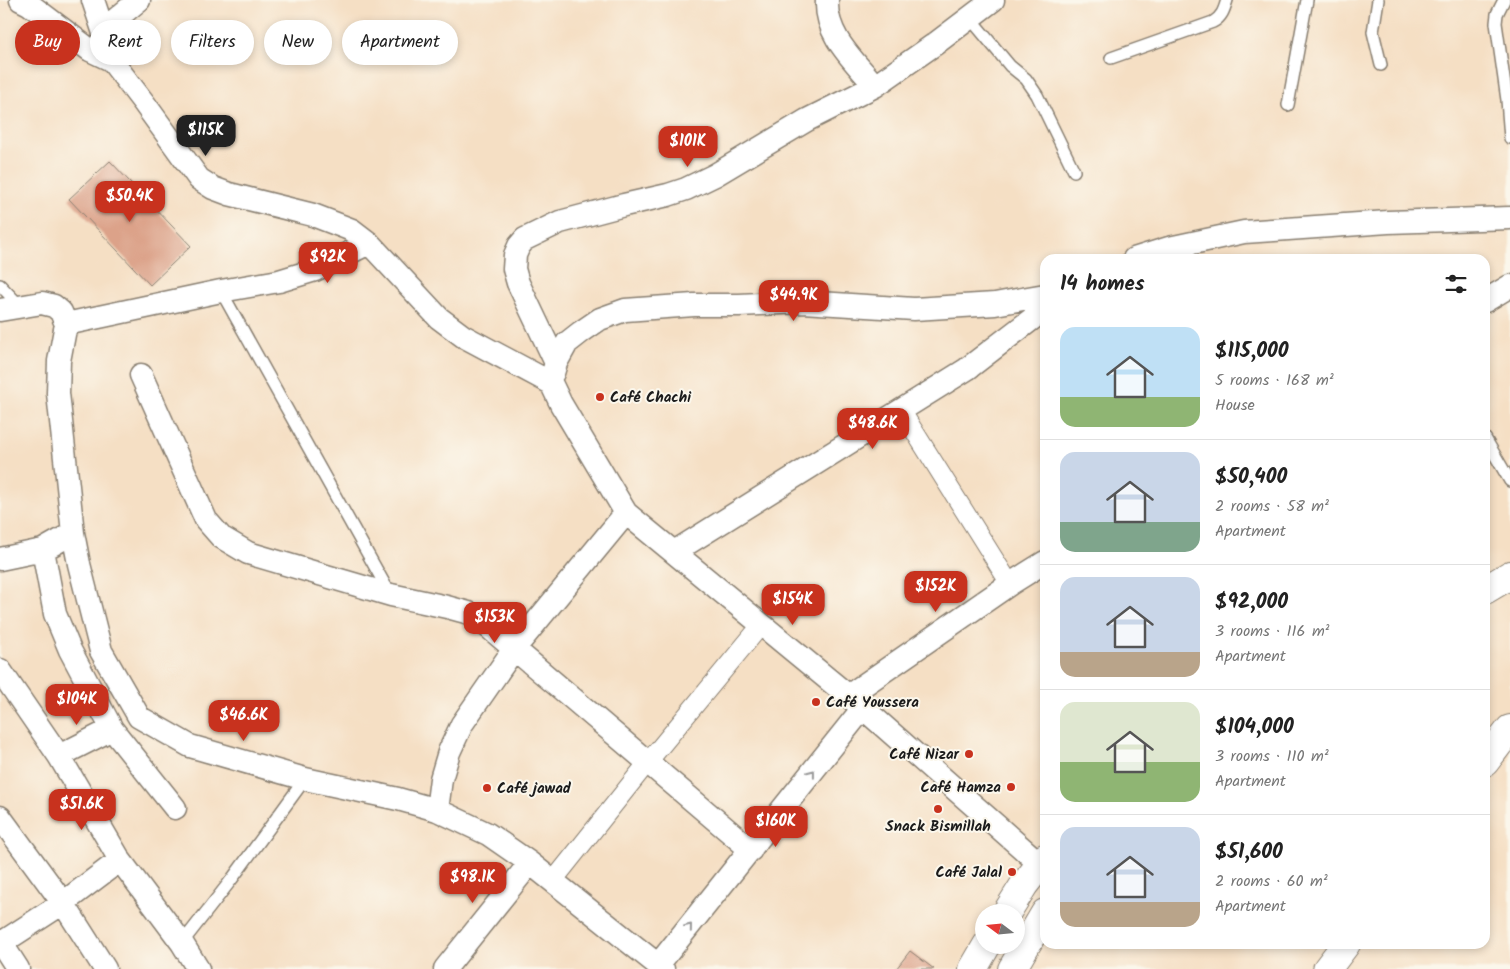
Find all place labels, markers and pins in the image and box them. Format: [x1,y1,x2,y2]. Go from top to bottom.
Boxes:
pin: $115K [171,114,241,157]
pin: $101K [653,126,723,168]
pin: $50.4K [89,180,171,223]
pin: $92K [298,242,358,284]
pin: $44.9K [753,280,835,322]
place label: Café Chachi [610,386,692,410]
marker: Café Chachi [594,391,606,403]
pin: $48.6K [832,408,914,450]
pin: $152K [901,570,971,613]
pin: $154K [758,584,828,626]
pin: $153K [460,602,530,644]
pin: $104K [42,684,112,726]
place label: Café Youssera [826,691,919,715]
marker: Café Youssera [810,696,822,708]
pin: $46.6K [203,700,285,742]
place label: Café Nizar [889,743,960,767]
marker: Café Nizar [963,748,975,760]
place label: Café Hamza [920,776,1001,800]
place label: Café jawad [497,777,572,801]
marker: Café Hamza [1005,781,1017,793]
marker: Café jawad [481,782,493,794]
pin: $51.6K [41,788,123,831]
marker: Snack Bismillah [932,803,944,815]
pin: $160K [741,806,811,848]
place label: Snack Bismillah [885,815,991,839]
place label: Café Jalal [935,861,1002,885]
pin: $98.1K [432,862,514,904]
marker: Café Jalal [1006,866,1018,878]

